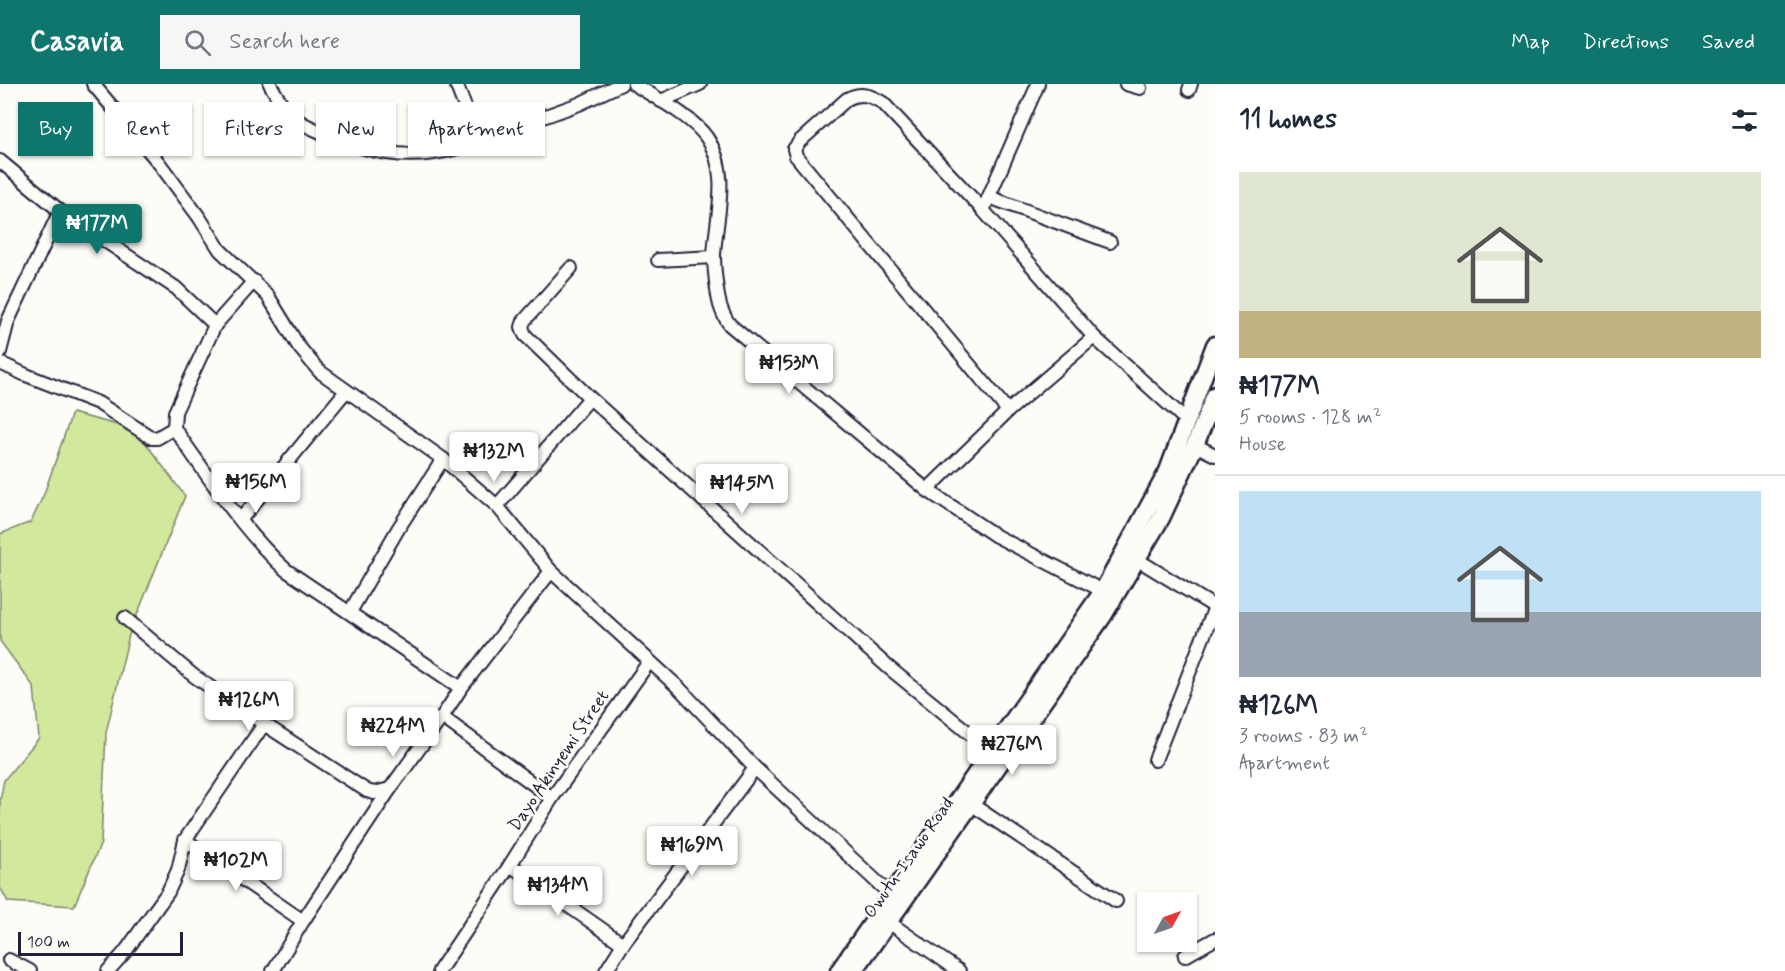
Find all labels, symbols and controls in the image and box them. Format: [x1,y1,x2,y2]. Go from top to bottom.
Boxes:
search box [160,15,580,69]
text: Casavia [30,24,124,61]
icon: search [181,26,214,59]
text: Search here [229,28,340,56]
text: Map [1511,28,1550,56]
text: Directions [1583,28,1669,56]
text: Saved [1702,28,1755,56]
chip: Buy [18,102,93,156]
chip: Rent [105,102,192,156]
chip: Filters [204,102,304,156]
chip: New [316,102,396,156]
chip: Apartment [408,102,545,156]
text: 11 homes [1239,103,1337,137]
icon: filters [1728,104,1761,137]
pin: ₦177M [55,204,139,255]
text: ₦177M [66,210,128,237]
icon: home [1446,211,1554,319]
pin: ₦153M [747,344,831,395]
text: ₦153M [759,350,819,377]
text: ₦177M [1239,370,1320,404]
text: 5 rooms · 128 m² [1239,404,1382,431]
text: House [1239,431,1286,458]
pin: ₦132M [452,432,536,483]
text: ₦132M [463,438,525,465]
pin: ₦156M [214,463,298,514]
pin: ₦145M [700,464,784,515]
text: ₦156M [225,469,287,496]
text: ₦145M [710,470,774,497]
icon: home [1446,530,1554,638]
pin: ₦126M [207,681,291,732]
street label: Dayo Akinyemi Street [503,686,615,836]
text: ₦126M [219,687,279,714]
text: ₦126M [1239,689,1318,723]
pin: ₦224M [351,707,435,758]
text: ₦224M [361,713,425,740]
text: 3 rooms · 83 m² [1239,723,1368,750]
pin: ₦276M [970,725,1054,776]
text: ₦276M [981,731,1043,758]
text: Apartment [1239,750,1330,777]
street label: Owutu-Isawo Road [858,793,960,923]
pin: ₦169M [650,826,734,877]
text: ₦169M [661,832,723,859]
pin: ₦102M [194,841,278,892]
text: ₦102M [204,847,268,874]
pin: ₦134M [516,866,600,917]
text: ₦134M [527,872,589,899]
north arrow [1137,892,1197,952]
map controls [1137,892,1197,952]
scale bar [18,929,183,956]
text: 100 m [27,932,70,953]

